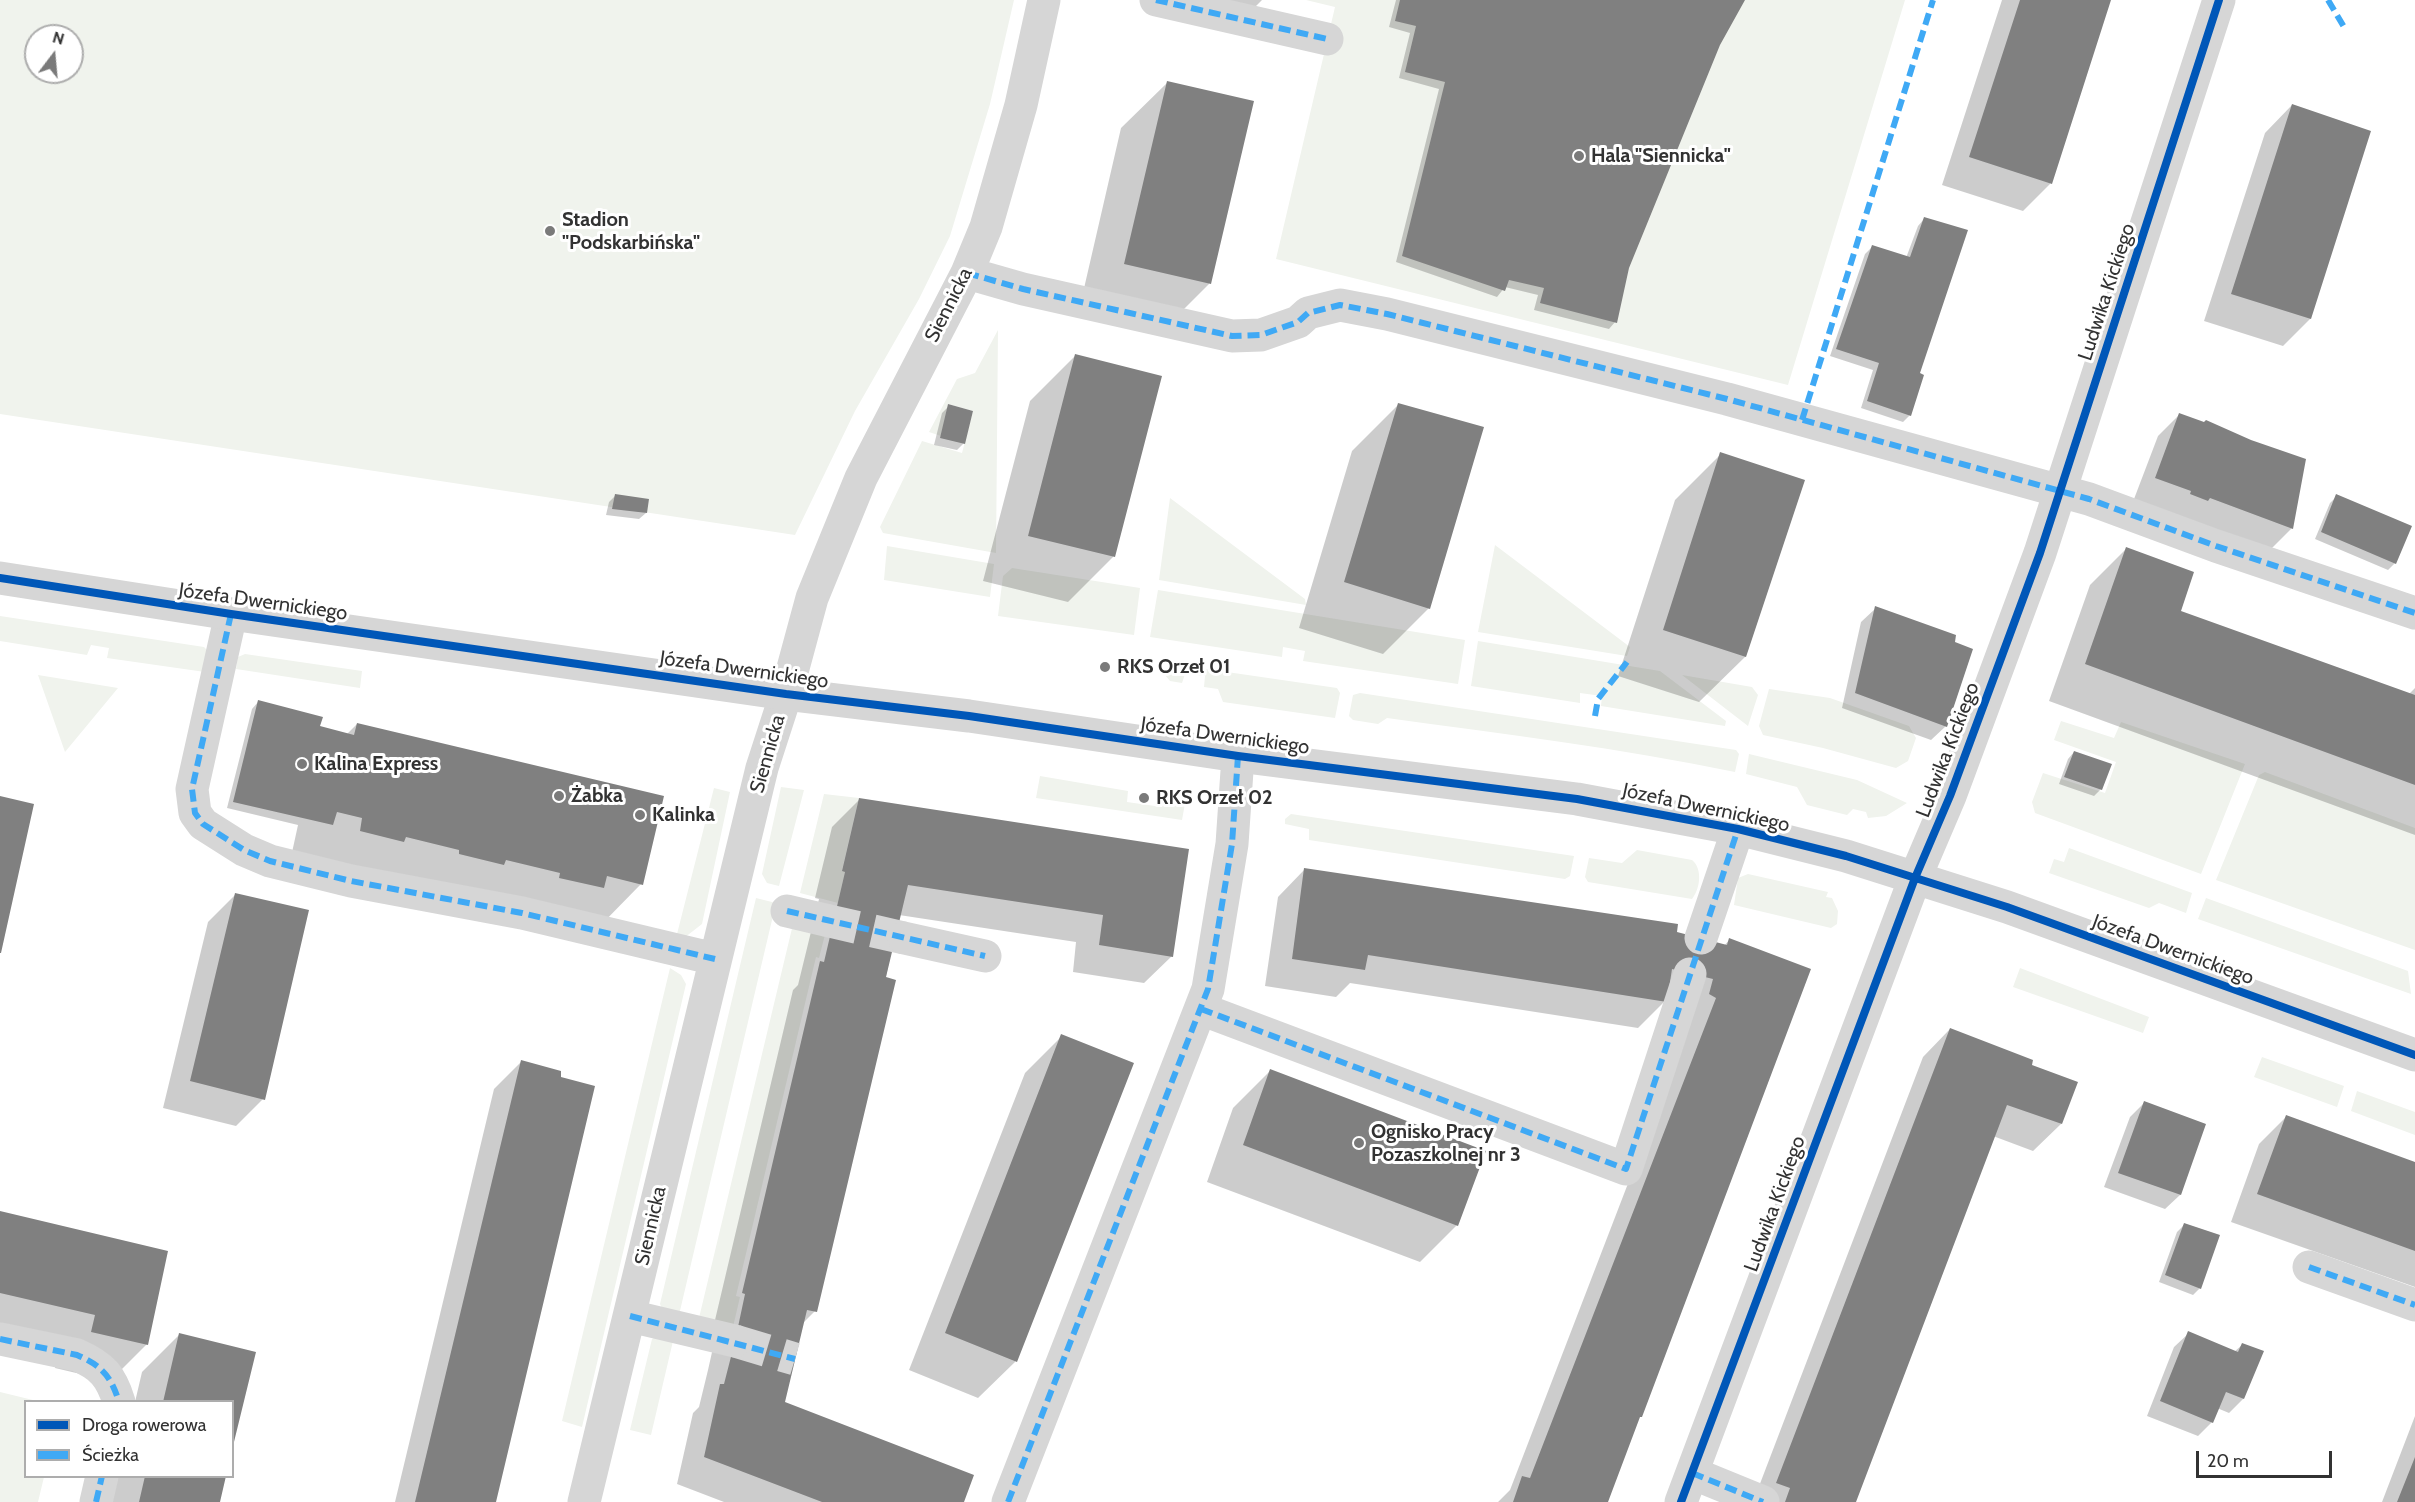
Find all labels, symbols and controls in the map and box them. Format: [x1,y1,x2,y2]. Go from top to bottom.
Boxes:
north arrow [24,24,84,84]
text: N [50,27,67,49]
place label: Hala "Siennicka" [1591,144,1731,168]
marker: Hala "Siennicka" [1572,149,1586,163]
place label: Stadion "Podskarbińska" [562,208,700,255]
street label: Ludwika Kickiego [2074,220,2140,364]
marker: Stadion "Podskarbińska" [543,224,557,238]
street label: Siennicka [920,264,978,346]
street label: Józefa Dwernickiego [177,578,349,626]
street label: Józefa Dwernickiego [658,646,830,694]
place label: RKS Orzeł 01 [1117,655,1230,679]
marker: RKS Orzeł 01 [1098,660,1112,674]
street label: Ludwika Kickiego [1911,679,1985,821]
street label: Siennicka [745,712,791,796]
street label: Józefa Dwernickiego [1139,712,1311,760]
place label: Kalina Express [314,752,438,776]
marker: Kalina Express [295,757,309,771]
street label: Józefa Dwernickiego [1620,779,1792,837]
place label: Żabka [571,784,623,808]
place label: RKS Orzeł 02 [1156,786,1273,810]
marker: Żabka [552,789,566,803]
marker: RKS Orzeł 02 [1137,791,1151,805]
place label: Kalinka [652,803,715,827]
marker: Kalinka [633,808,647,822]
street label: Józefa Dwernickiego [2089,910,2257,990]
place label: Ognisko Pracy Pozaszkolnej nr 3 [1371,1120,1521,1167]
street label: Ludwika Kickiego [1739,1133,1811,1275]
marker: Ognisko Pracy Pozaszkolnej nr 3 [1352,1136,1366,1150]
street label: Siennicka [630,1184,672,1268]
legend [24,1400,234,1478]
text: Droga rowerowa [82,1414,206,1436]
scale bar [2199,1439,2336,1477]
text: Ścieżka [82,1444,139,1466]
text: 20 m [2207,1450,2249,1472]

